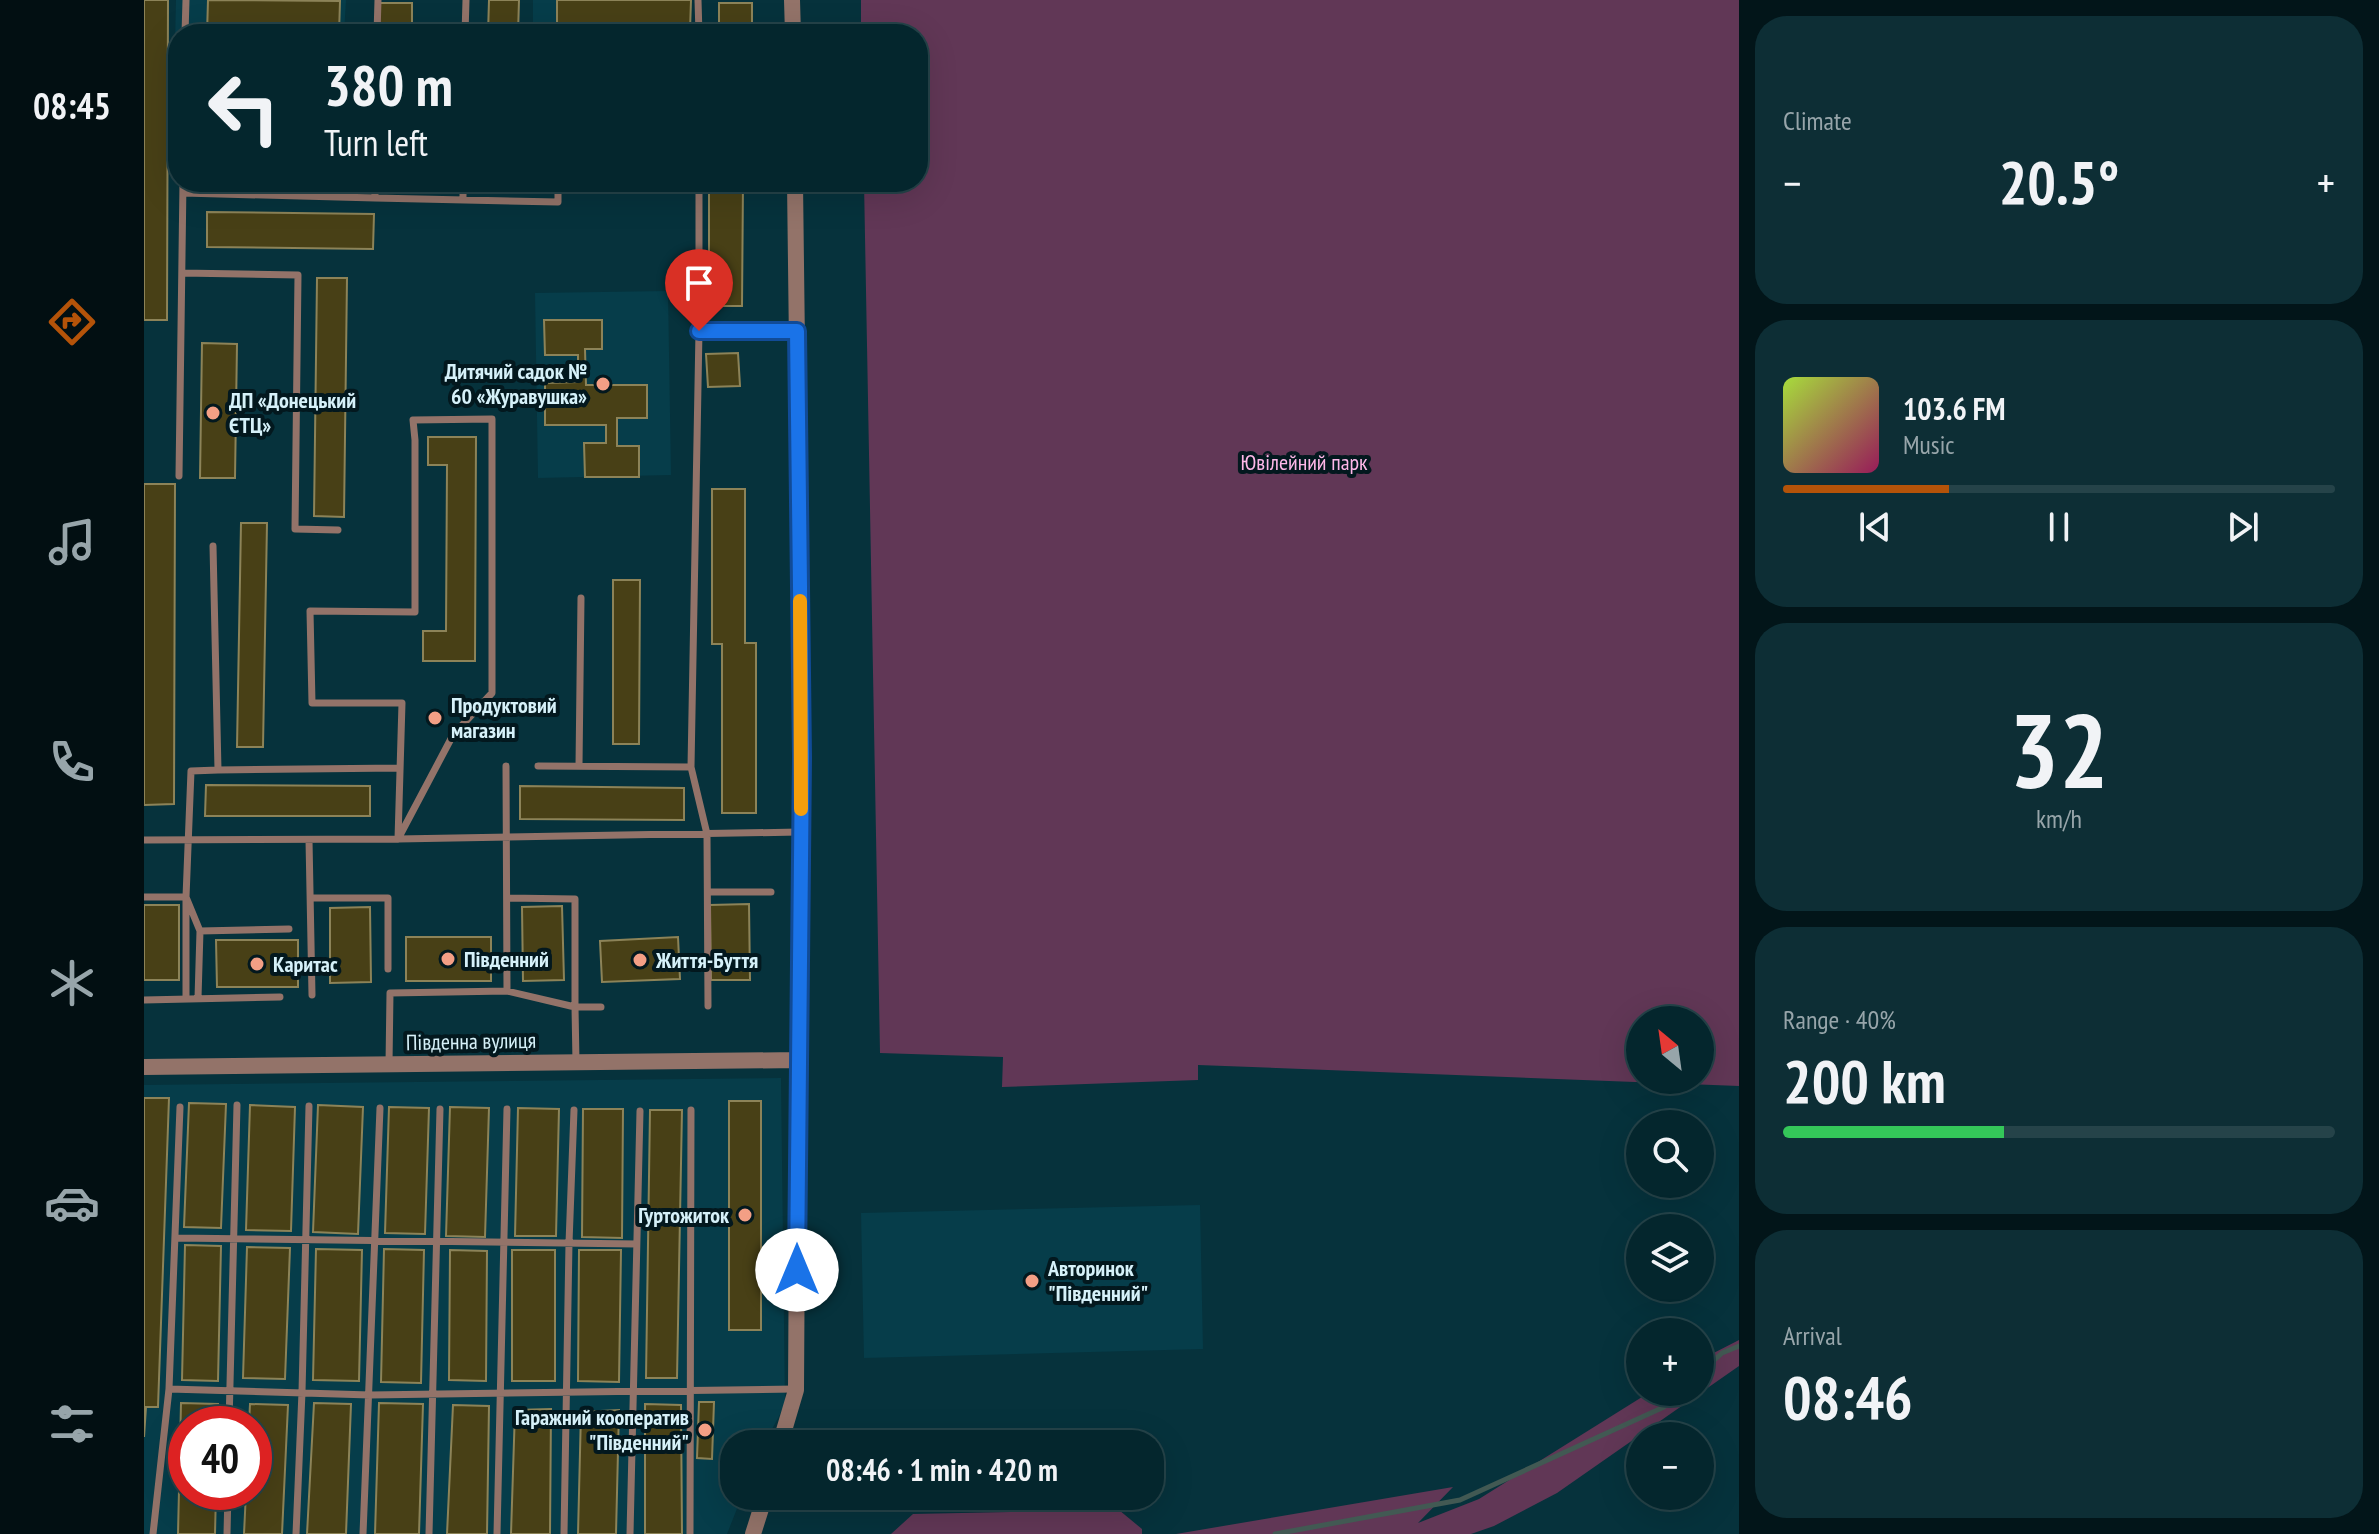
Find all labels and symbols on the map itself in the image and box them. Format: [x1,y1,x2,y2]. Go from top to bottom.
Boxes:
pin [665,249,733,331]
place label: Дитячий садок № 60 «Журавушка» [445,357,587,410]
marker: Дитячий садок № 60 «Журавушка» [594,375,612,393]
place label: ДП «Донецький ЄТЦ» [229,386,356,439]
marker: ДП «Донецький ЄТЦ» [204,404,222,422]
park label: Ювілейний парк [1240,448,1368,476]
place label: Продуктовий магазин [451,691,557,744]
marker: Продуктовий магазин [426,709,444,727]
place label: Південний [464,945,549,973]
place label: Життя-Буття [655,946,758,974]
place label: Каритас [273,950,338,978]
marker: Південний [439,950,457,968]
marker: Життя-Буття [631,951,649,969]
marker: Каритас [248,955,266,973]
north arrow [1626,1006,1714,1094]
street label: Південна вулиця [406,1026,536,1056]
place label: Гуртожиток [638,1201,730,1229]
marker: Гуртожиток [736,1206,754,1224]
position arrow [755,1228,839,1312]
place label: Авторинок "Південний" [1047,1254,1148,1307]
marker: Авторинок "Південний" [1023,1272,1041,1290]
place label: Гаражний кооператив "Південний" [515,1403,689,1456]
speed limit sign: 40 [168,1406,272,1510]
marker: Гаражний кооператив "Південний" [696,1421,714,1439]

